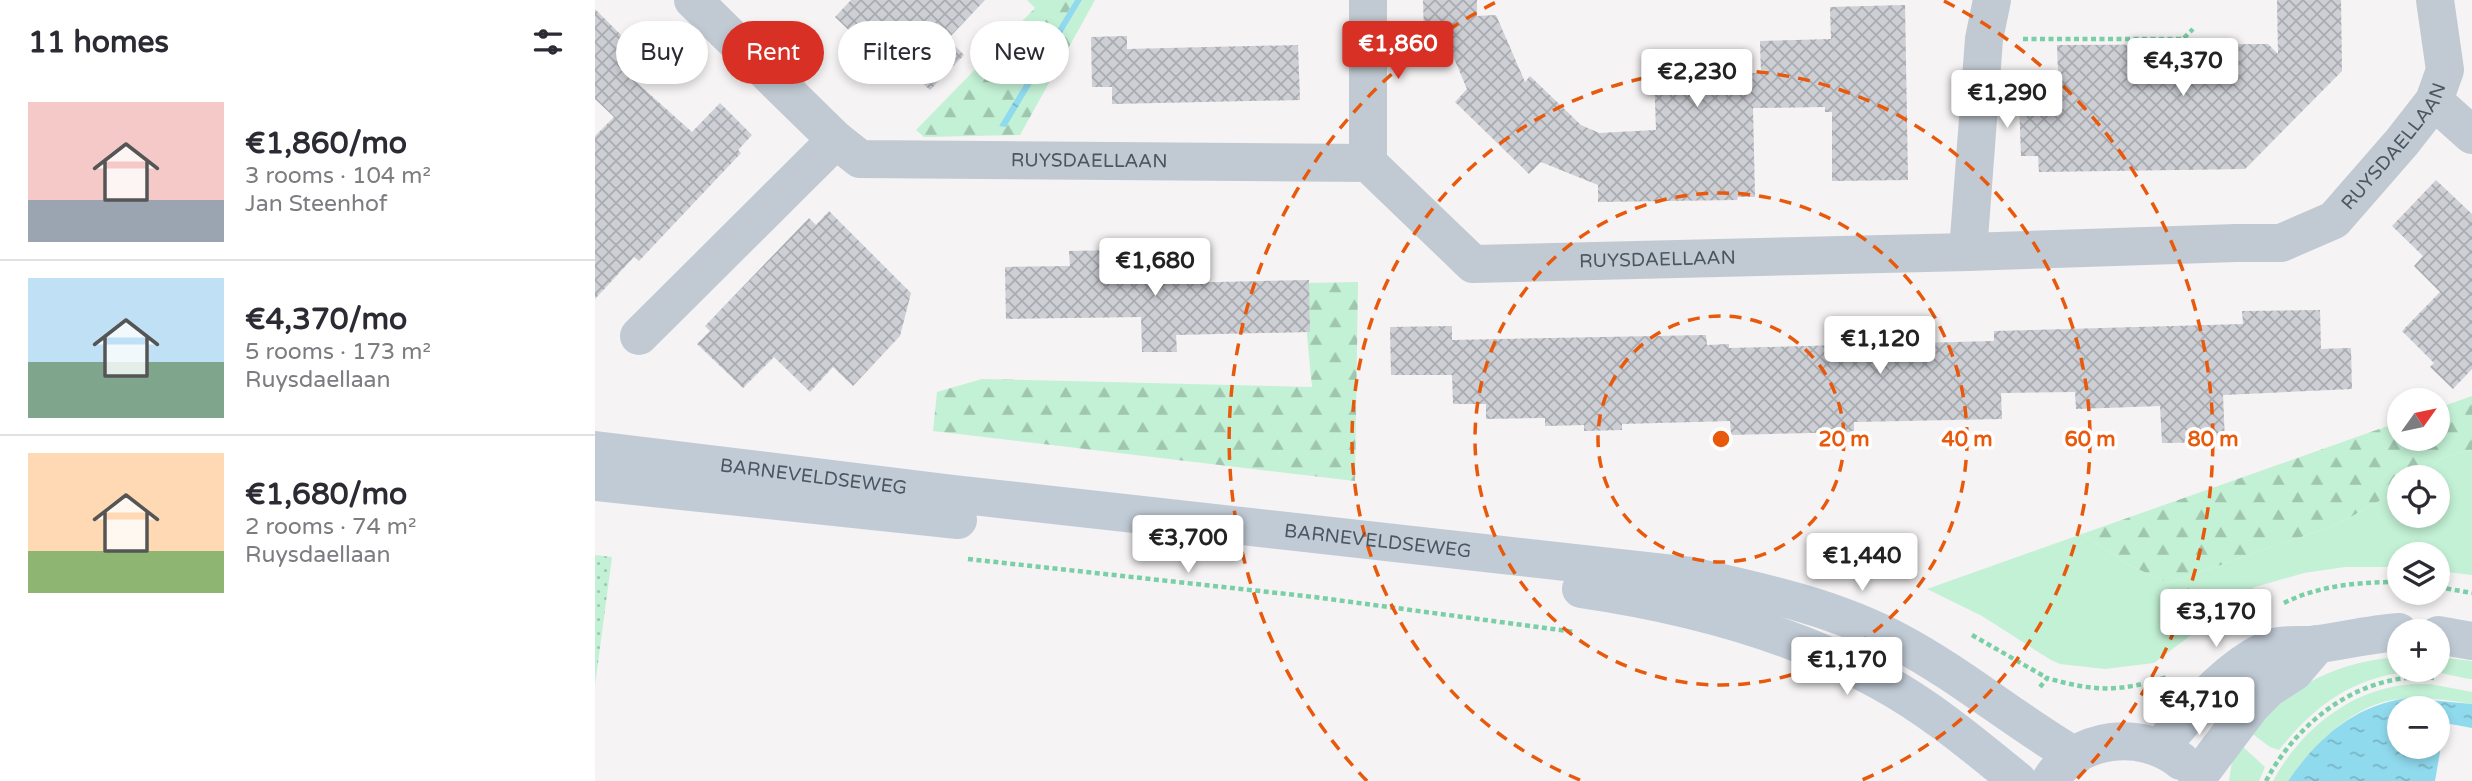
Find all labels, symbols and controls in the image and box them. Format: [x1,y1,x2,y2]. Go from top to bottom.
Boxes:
chip: Buy [616,21,708,84]
chip: Rent [722,21,824,84]
chip: Filters [838,21,956,84]
chip: New [970,21,1069,84]
pin: €1,860 [1341,22,1455,81]
icon: filters [529,23,567,61]
text: 11 homes [28,24,169,61]
text: €1,860 [1358,30,1438,58]
pin: €4,370 [2126,38,2240,98]
text: €4,370 [2143,47,2223,75]
pin: €2,230 [1640,50,1754,109]
text: €2,230 [1657,58,1737,86]
pin: €1,290 [1950,71,2064,130]
text: €1,290 [1967,79,2047,107]
street label: RUYSDAELLAAN [2337,80,2451,214]
text: €1,860/mo [245,125,407,162]
icon: home [84,130,168,214]
street label: RUYSDAELLAAN [1011,149,1168,172]
text: 3 rooms · 104 m² [245,162,431,190]
text: Jan Steenhof [245,190,388,218]
pin: €1,680 [1098,238,1212,298]
text: €1,680 [1115,247,1195,275]
street label: RUYSDAELLAAN [1579,247,1736,272]
text: €4,370/mo [245,301,407,338]
icon: home [84,306,168,390]
pin: €1,120 [1823,316,1937,376]
text: €1,120 [1840,325,1920,353]
text: 5 rooms · 173 m² [245,338,431,366]
text: Ruysdaellaan [245,366,391,394]
north arrow [2387,388,2450,452]
map controls [2387,388,2450,759]
centre of rings [1709,427,1733,451]
text: 20 m [1818,427,1870,452]
text: 40 m [1941,427,1993,452]
text: 60 m [2064,427,2116,452]
text: 80 m [2187,427,2239,452]
street label: BARNEVELDSEWEG [719,454,908,499]
button: locate [2387,465,2450,528]
text: €1,680/mo [245,476,407,513]
icon: home [84,481,168,565]
text: 2 rooms · 74 m² [245,513,416,541]
pin: €3,700 [1131,516,1245,575]
street label: BARNEVELDSEWEG [1283,520,1472,562]
text: €3,700 [1148,524,1228,552]
pin: €1,440 [1805,534,1919,593]
text: Ruysdaellaan [245,541,391,569]
text: €1,440 [1823,542,1901,570]
button: layers [2387,542,2450,605]
pin: €3,170 [2159,590,2273,649]
text: €3,170 [2176,598,2256,626]
button: + [2387,619,2450,682]
pin: €1,170 [1790,638,1904,697]
text: €1,170 [1807,646,1887,674]
pin: €4,710 [2142,678,2256,737]
text: €4,710 [2159,686,2239,714]
button: − [2387,696,2450,759]

